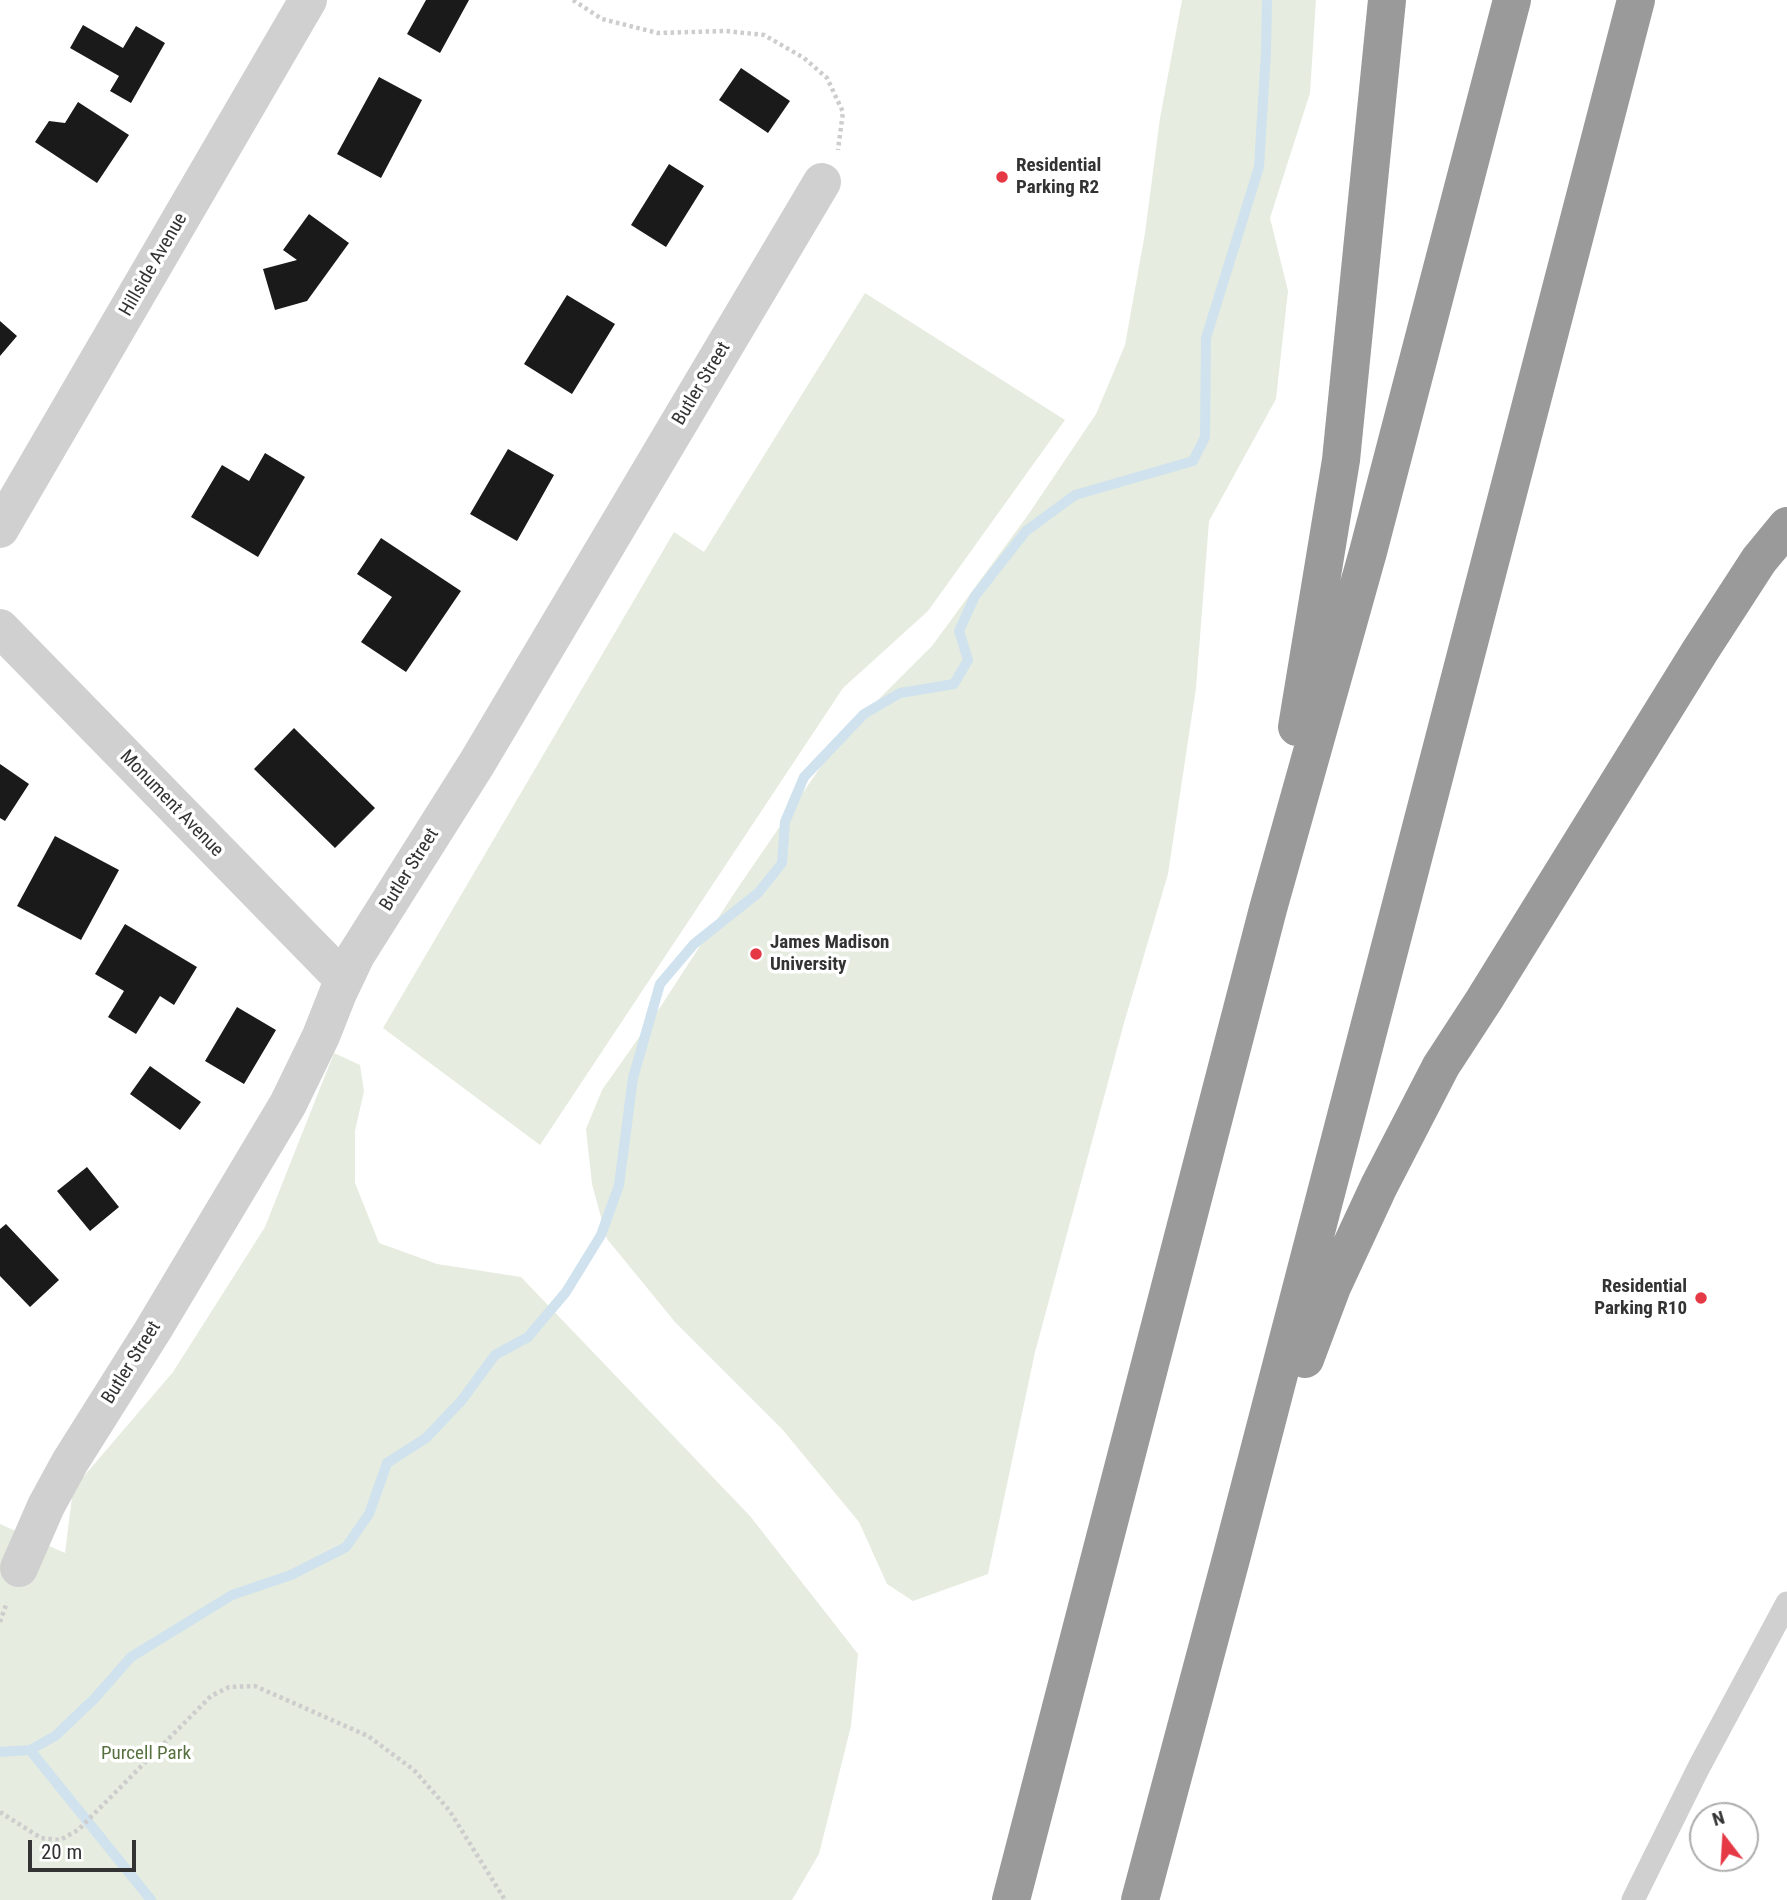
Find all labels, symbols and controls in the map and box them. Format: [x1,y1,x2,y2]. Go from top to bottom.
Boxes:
place label: Residential Parking R2 [1016,155,1101,199]
marker: Residential Parking R2 [994,169,1010,185]
street label: Hillside Avenue [115,209,193,321]
street label: Butler Street [668,338,736,430]
street label: Monument Avenue [114,746,228,862]
street label: Butler Street [376,824,444,916]
place label: James Madison University [770,932,889,976]
marker: James Madison University [748,946,764,962]
place label: Residential Parking R10 [1594,1276,1687,1320]
marker: Residential Parking R10 [1693,1290,1709,1306]
street label: Butler Street [98,1317,166,1409]
park label: Purcell Park [101,1743,191,1765]
north arrow [1689,1802,1759,1872]
text: N [1709,1806,1727,1831]
scale bar [32,1826,140,1870]
text: 20 m [41,1840,82,1864]

